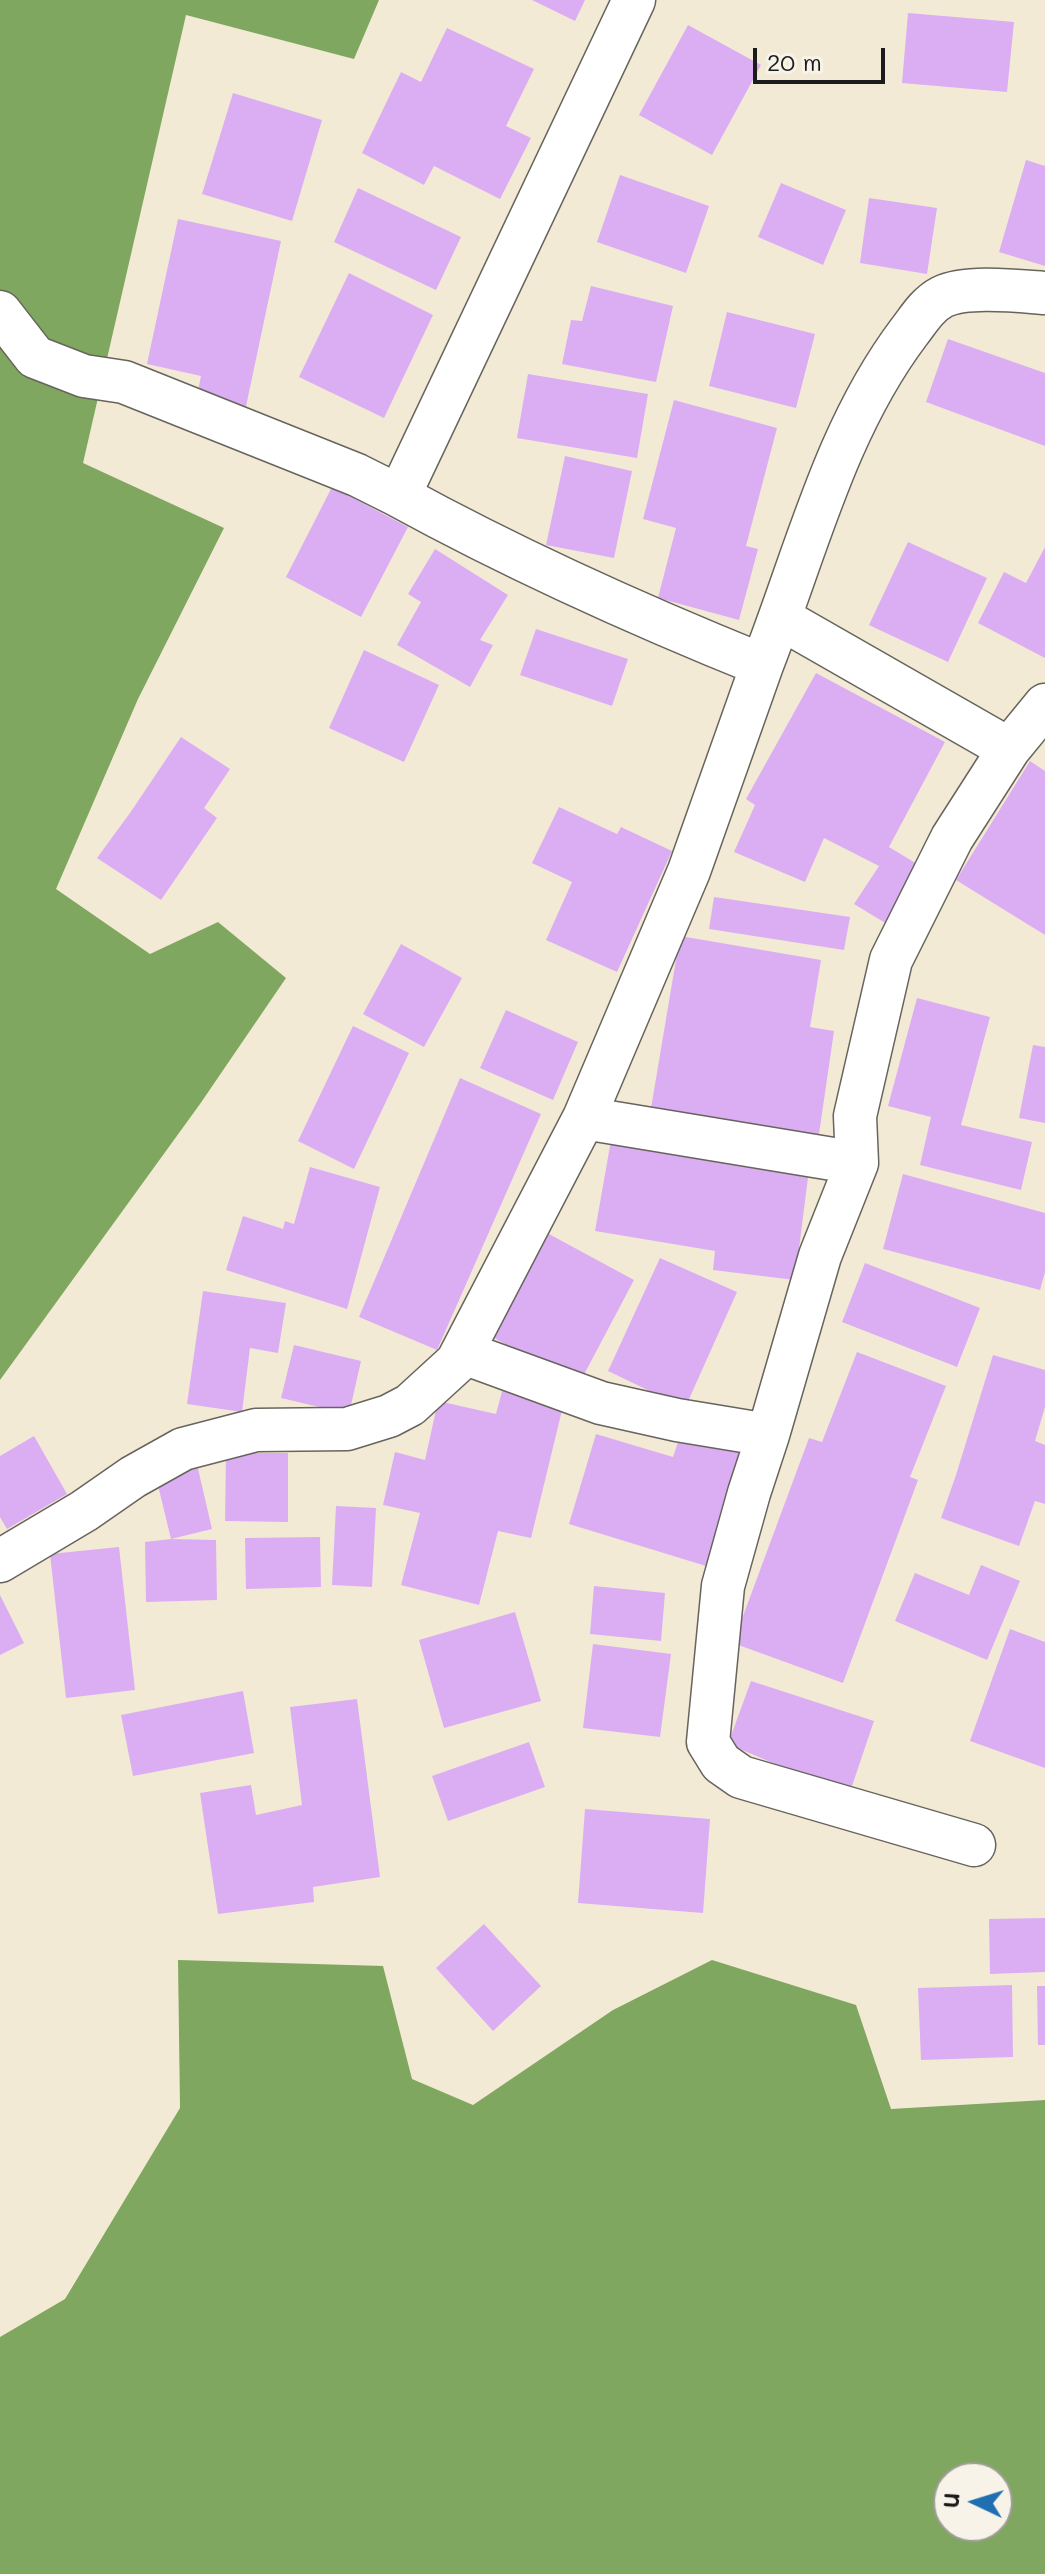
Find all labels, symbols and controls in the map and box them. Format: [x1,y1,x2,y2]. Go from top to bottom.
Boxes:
scale bar [757,32,889,82]
text: 20 m [767,46,822,77]
north arrow [933,2462,1013,2542]
text: U [936,2492,966,2509]

